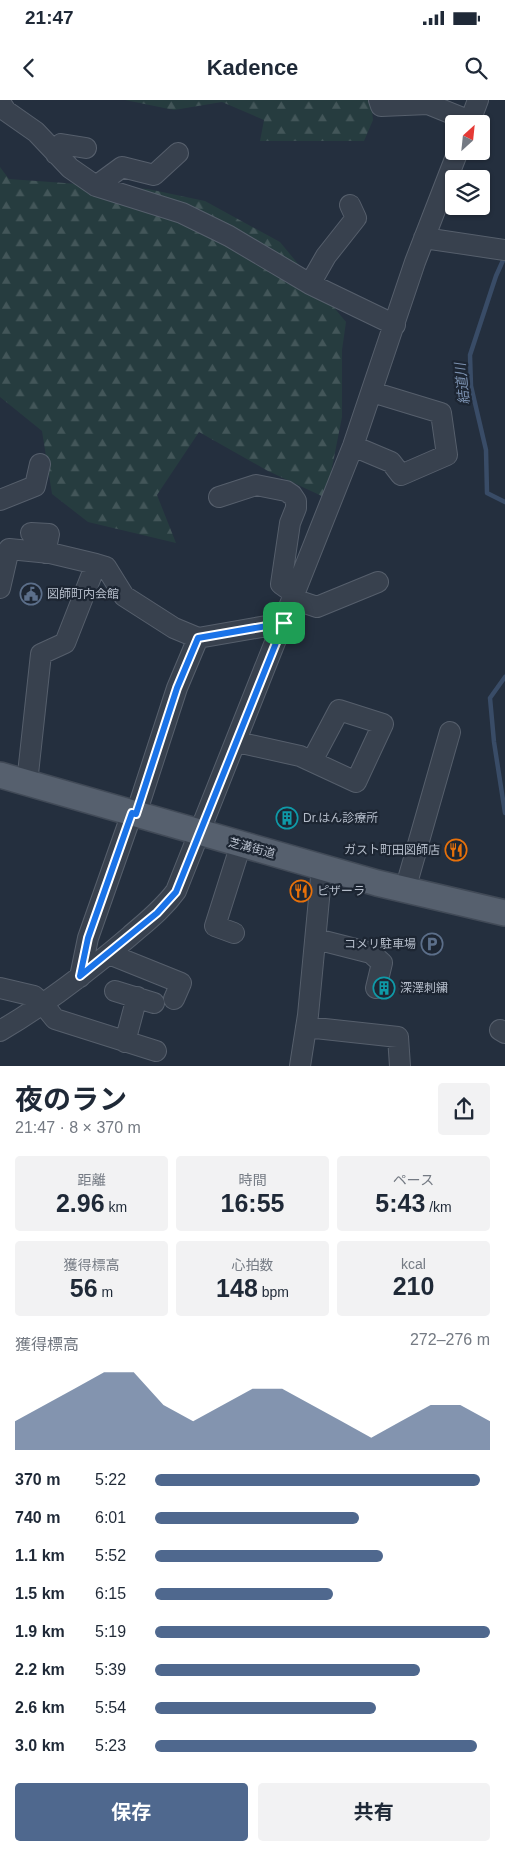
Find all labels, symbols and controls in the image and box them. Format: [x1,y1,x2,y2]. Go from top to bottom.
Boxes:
text: 21:47 [25,7,74,28]
icon: back [15,54,43,82]
icon: search [462,54,490,82]
text: Kadence [207,55,298,80]
north arrow [445,115,490,160]
map controls [445,115,490,215]
button: layers [445,170,490,215]
water label: 結道川 [452,360,472,406]
public building icon: 図師町内会館 [19,582,43,606]
place label: 図師町内会館 [47,587,119,601]
pin [263,602,305,644]
icon: arrive [270,609,298,637]
building icon: Dr.はん診療所 [275,806,299,830]
place label: Dr.はん診療所 [303,811,378,825]
street label: 芝溝街道 [227,835,277,861]
restaurant icon: ガスト町田図師店 [444,838,468,862]
place label: ガスト町田図師店 [344,843,440,857]
restaurant icon: ピザーラ [289,879,313,903]
place label: ピザーラ [317,884,365,898]
parking icon: コメリ駐車場 [420,932,444,956]
place label: コメリ駐車場 [344,937,416,951]
building icon: 深澤刺繍 [372,976,396,1000]
place label: 深澤刺繍 [400,981,448,995]
button: share [438,1083,490,1135]
text: 夜のラン [15,1084,127,1115]
text: 21:47 · 8 × 370 m [15,1119,141,1136]
text: 距離 [78,1172,106,1188]
text: 時間 [239,1172,267,1188]
text: ペース [393,1172,434,1188]
text: 2.96 [56,1189,105,1217]
text: 16:55 [221,1189,284,1217]
text: 5:43 [375,1189,425,1217]
text: km [105,1199,127,1215]
text: /km [425,1199,452,1215]
text: kcal [401,1256,426,1272]
text: 獲得標高 [64,1257,120,1273]
text: 心拍数 [232,1257,274,1273]
text: 210 [393,1272,434,1300]
text: 56 [70,1274,98,1302]
text: 148 [216,1274,258,1302]
text: m [98,1284,113,1300]
text: bpm [258,1284,289,1300]
text: 272–276 m [410,1331,490,1348]
text: 獲得標高 [15,1336,79,1353]
text: 370 m [15,1471,60,1488]
text: 5:22 [95,1471,126,1488]
text: 740 m [15,1509,60,1526]
text: 6:01 [95,1509,126,1526]
text: 1.1 km [15,1547,65,1564]
text: 5:52 [95,1547,126,1564]
text: 1.5 km [15,1585,65,1602]
text: 6:15 [95,1585,126,1602]
text: 1.9 km [15,1623,65,1640]
text: 5:19 [95,1623,126,1640]
text: 2.2 km [15,1661,65,1678]
text: 5:39 [95,1661,126,1678]
text: 2.6 km [15,1699,65,1716]
text: 5:54 [95,1699,126,1716]
text: 3.0 km [15,1737,65,1754]
text: 5:23 [95,1737,126,1754]
button: 保存 [15,1783,248,1841]
button: 共有 [258,1783,490,1841]

